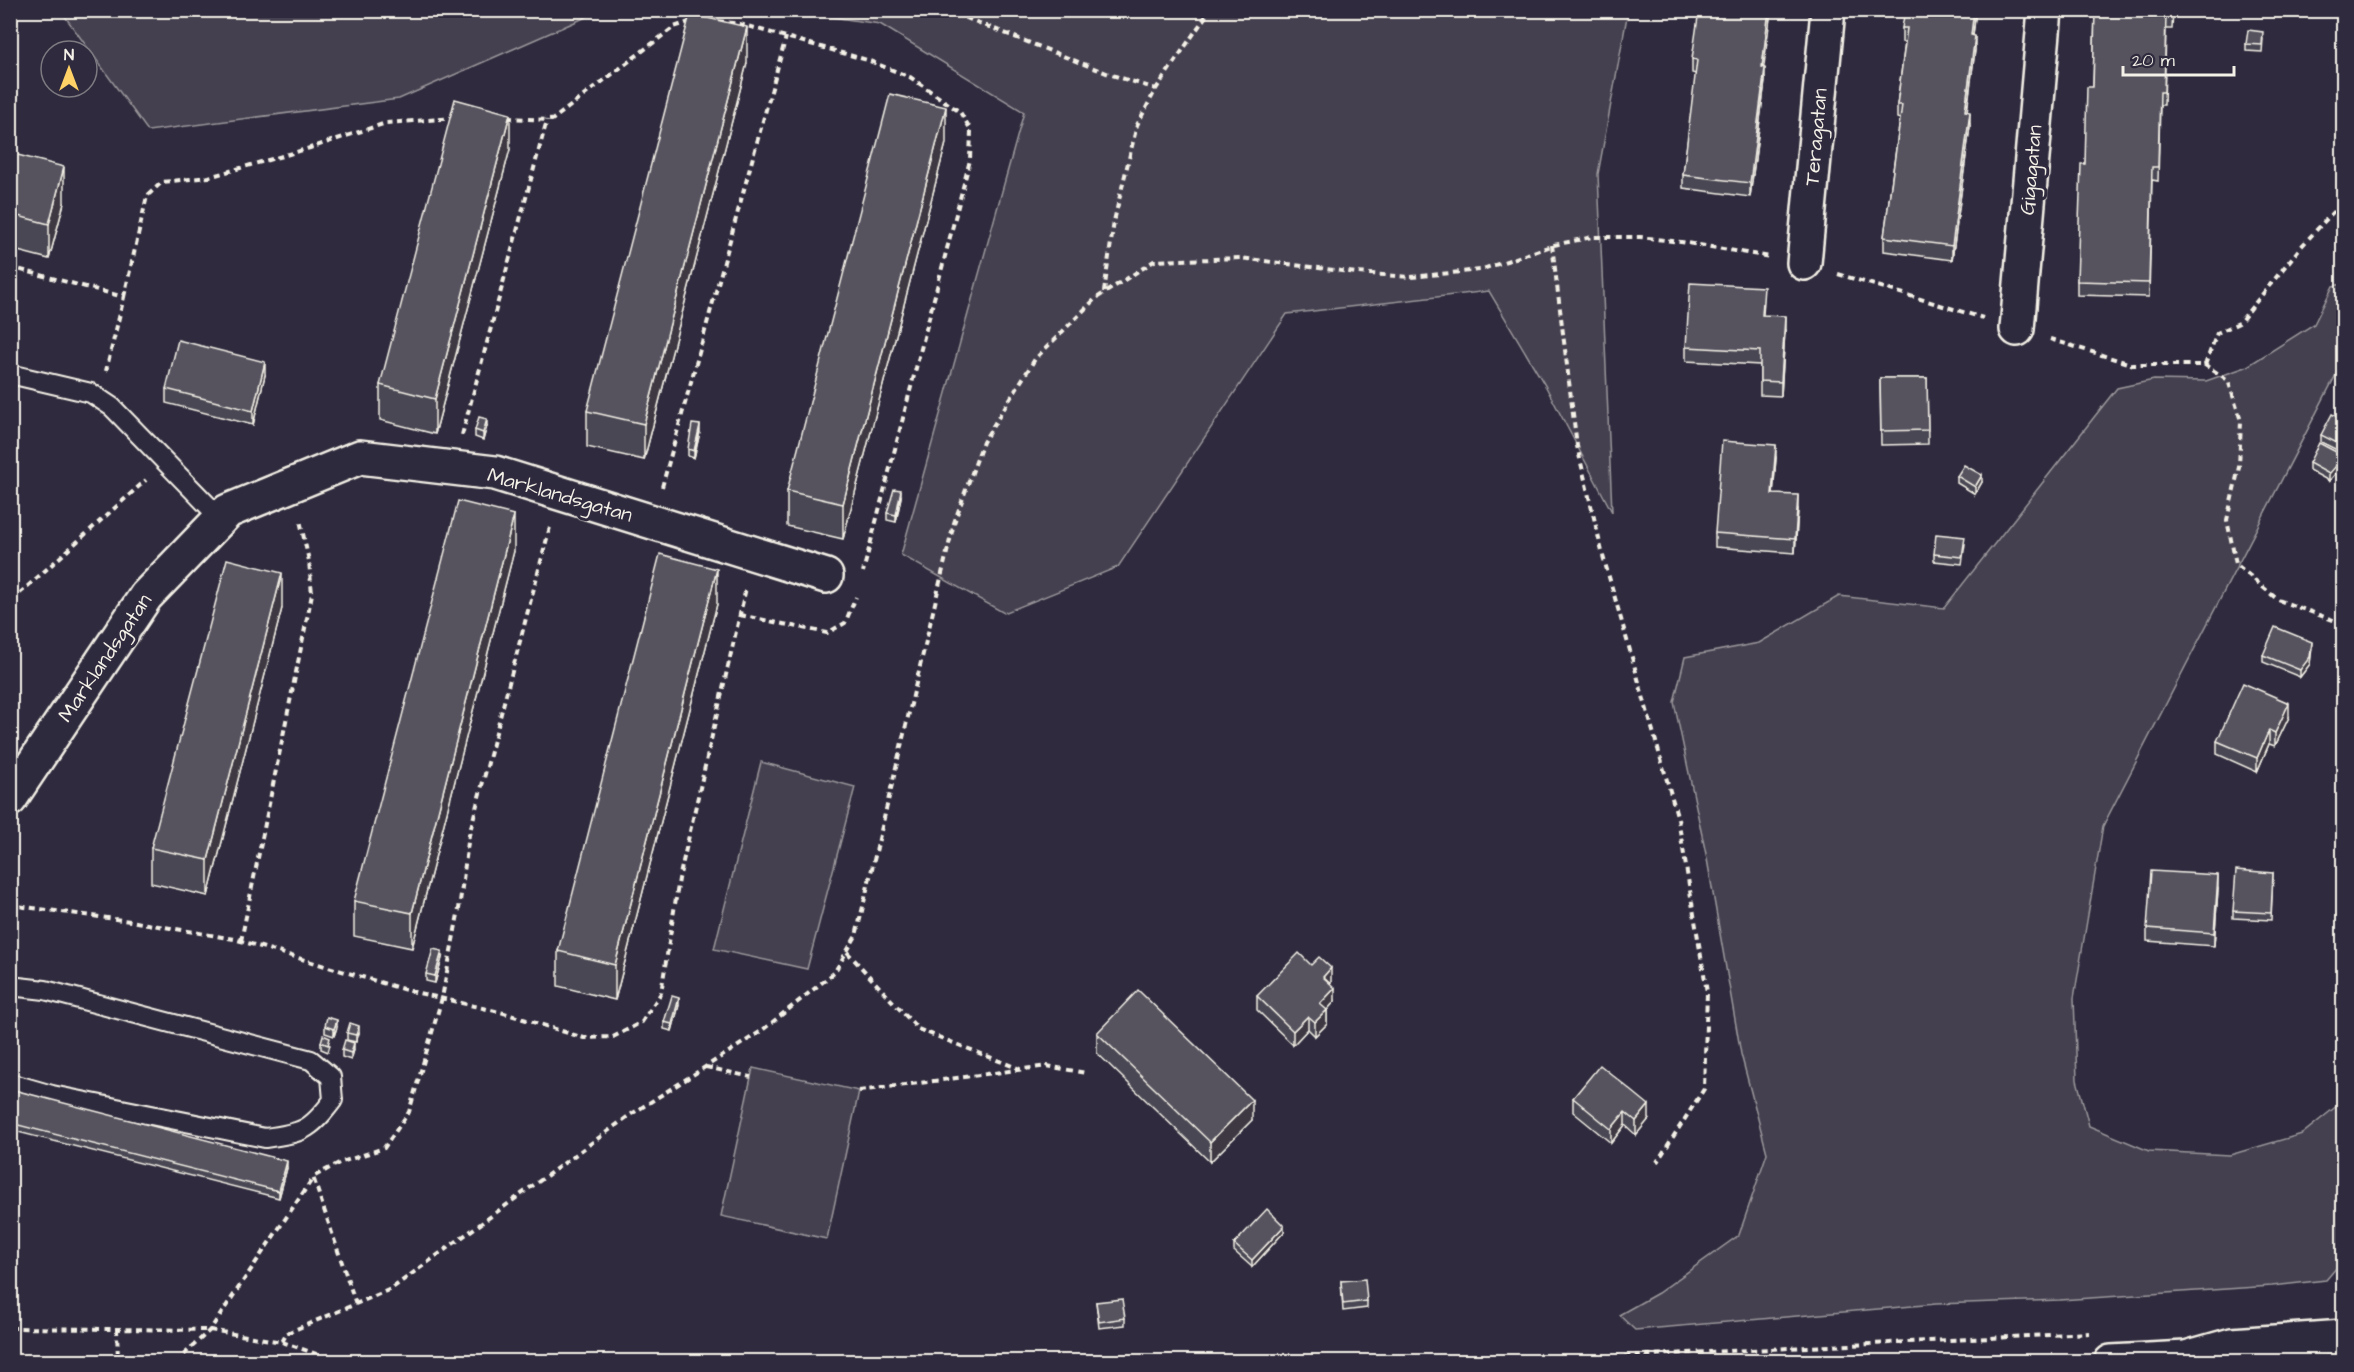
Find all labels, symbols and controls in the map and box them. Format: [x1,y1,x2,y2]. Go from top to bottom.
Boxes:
north arrow [39,39,99,99]
scale bar [2123,39,2234,77]
text: N [64,44,74,66]
text: 20 m [2132,48,2175,73]
street label: Teragatan [1797,87,1837,187]
street label: Gigagatan [2013,124,2051,216]
street label: Marklandsgatan [484,460,636,531]
street label: Marklandsgatan [51,588,160,729]

